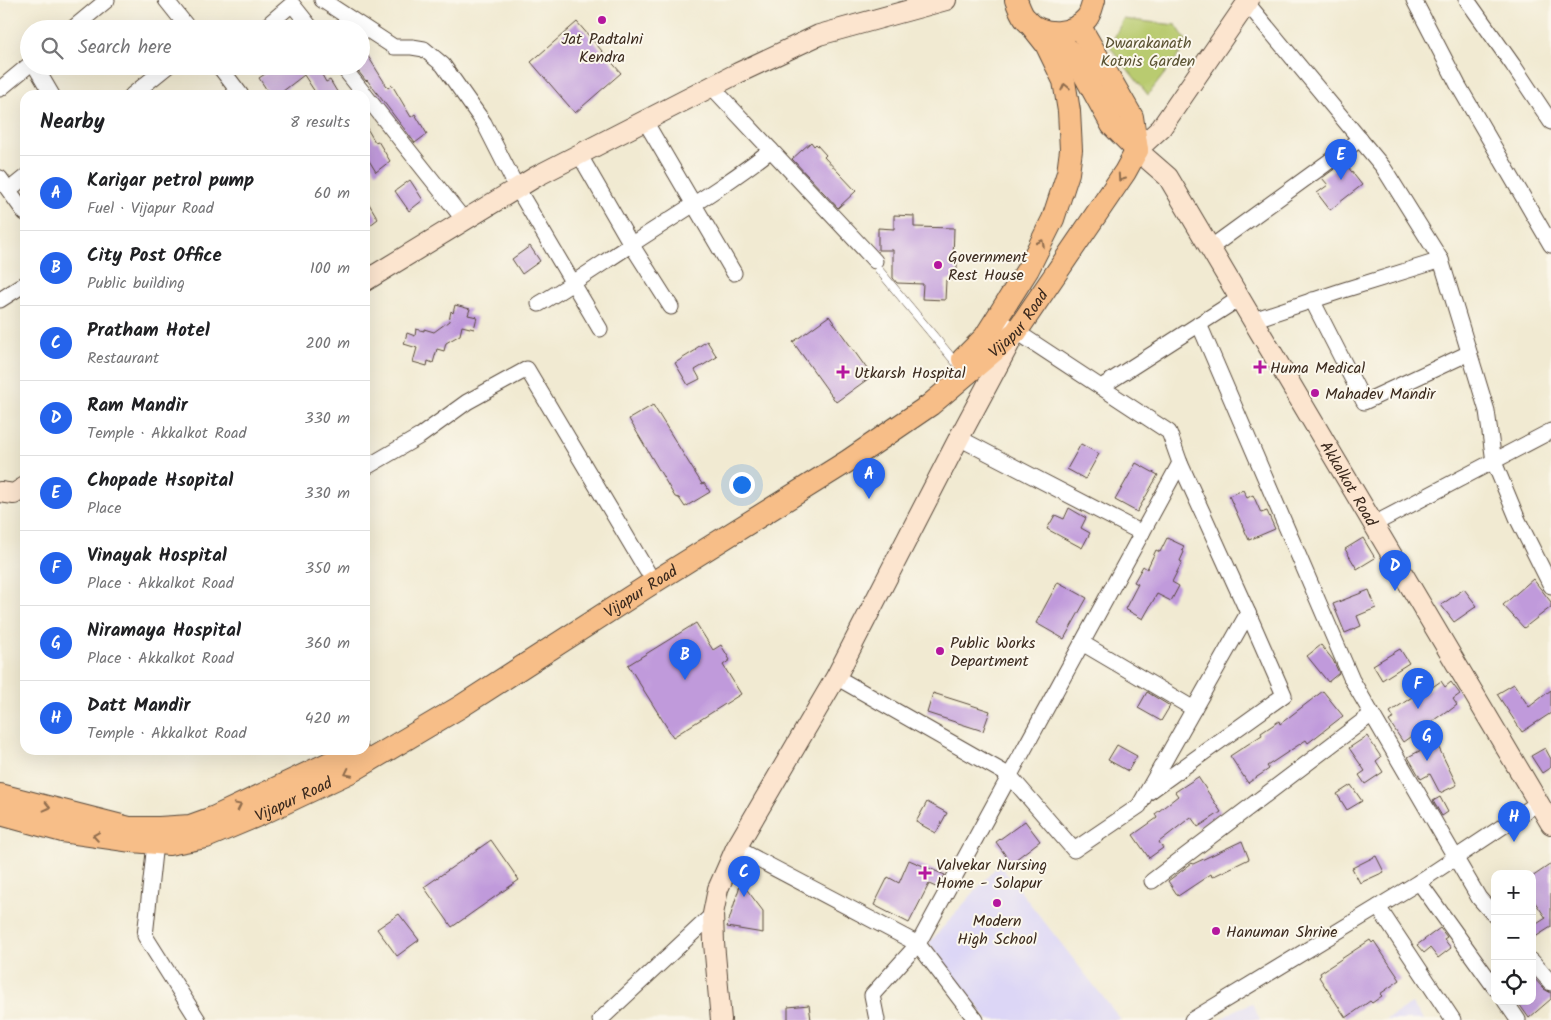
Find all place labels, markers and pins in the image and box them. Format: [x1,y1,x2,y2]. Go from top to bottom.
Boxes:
marker: Jat Padtalni Kendra [596,14,608,26]
place label: Jat Padtalni Kendra [561,27,644,70]
pin: E [1325,139,1357,180]
place label: Government Rest House [948,245,1028,288]
marker: Government Rest House [932,259,944,271]
place label: Huma Medical [1270,356,1365,381]
place label: Utkarsh Hospital [854,361,966,386]
marker: Huma Medical [1254,361,1266,373]
marker: Utkarsh Hospital [836,365,850,379]
place label: Mahadev Mandir [1325,382,1437,407]
marker: Mahadev Mandir [1309,387,1321,399]
pin: A [853,458,885,499]
pin: D [1379,550,1411,591]
place label: Public Works Department [950,631,1036,674]
pin: B [669,639,701,680]
marker: Public Works Department [934,645,946,657]
pin: F [1402,668,1434,709]
pin: G [1411,720,1443,761]
pin: H [1498,801,1530,842]
place label: Valvekar Nursing Home - Solapur [936,853,1047,896]
pin: C [728,856,760,897]
marker: Valvekar Nursing Home - Solapur [918,866,932,880]
marker: Modern High School [991,897,1003,909]
place label: Modern High School [957,909,1037,952]
place label: Hanuman Shrine [1226,920,1338,945]
marker: Hanuman Shrine [1210,925,1222,937]

